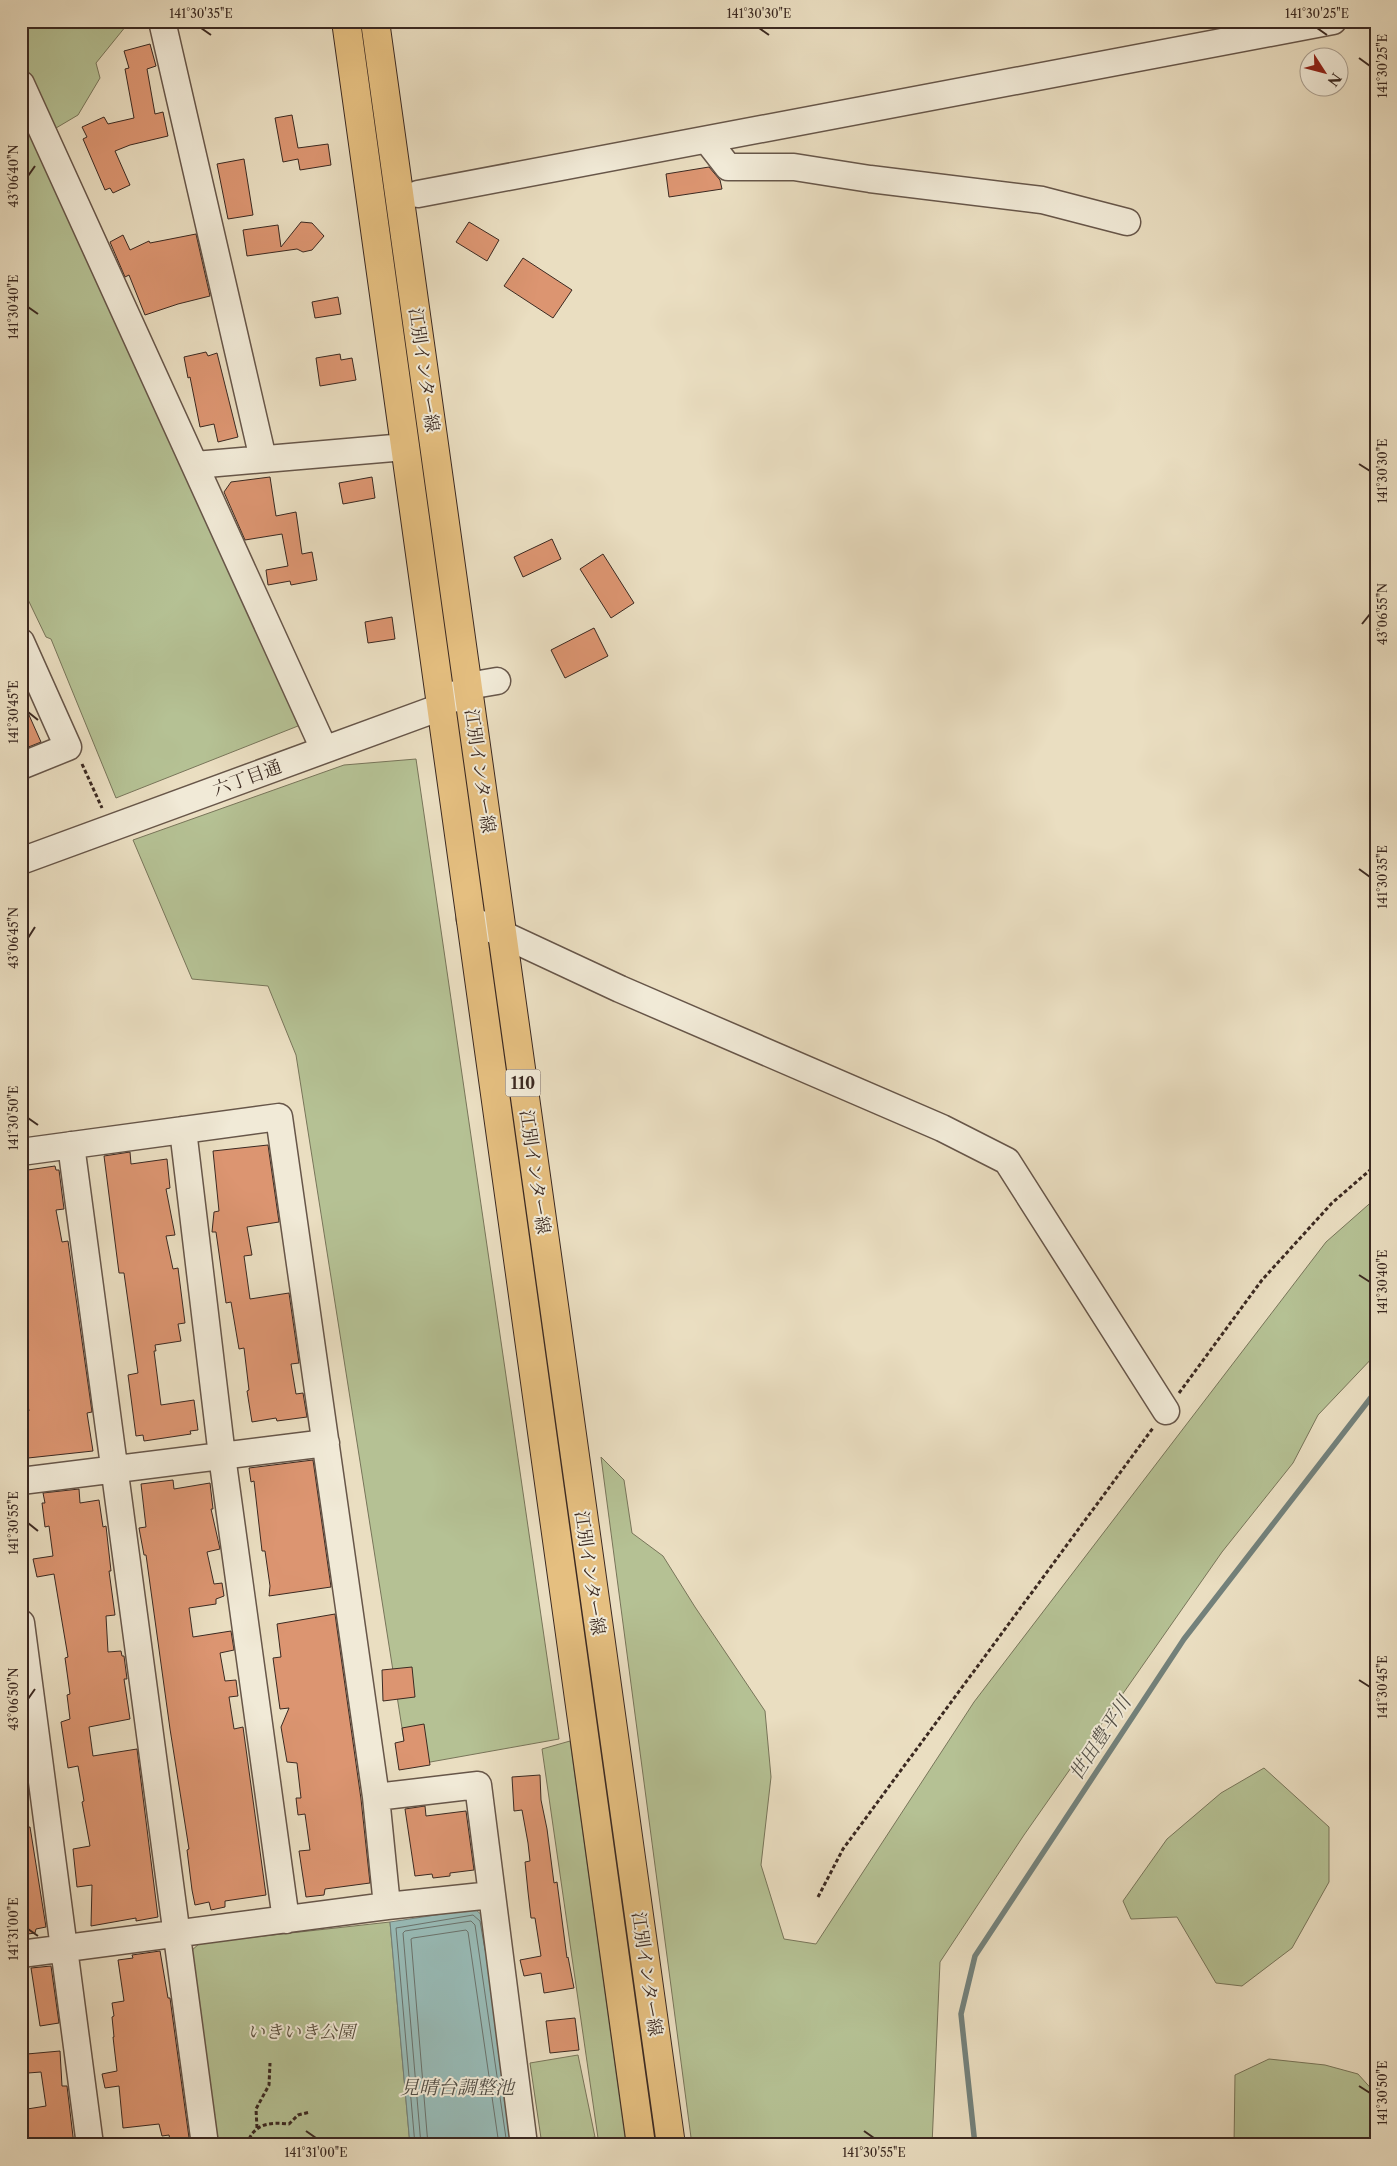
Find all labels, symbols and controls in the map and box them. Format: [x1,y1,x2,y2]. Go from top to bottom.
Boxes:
text: 141°30'35"E [169,6,233,21]
text: 141°30'30"E [727,6,791,21]
text: 141°30'25"E [1285,6,1349,21]
text: 141°30'25"E [1375,34,1390,98]
north arrow [1300,48,1350,98]
text: N [1324,69,1345,90]
text: 43°06'40"N [6,144,21,207]
text: 141°30'40"E [6,275,21,339]
street label: 江別インター線 [404,306,444,434]
text: 141°30'30"E [1375,439,1390,503]
text: 43°06'55"N [1375,583,1390,645]
text: 141°30'45"E [6,680,21,744]
street label: 江別インター線 [460,707,500,835]
street label: 六丁目通 [209,755,285,801]
text: 141°30'35"E [1375,845,1390,909]
text: 43°06'45"N [6,907,21,969]
road number: 110 [506,1070,540,1096]
text: 141°30'50"E [6,1086,21,1150]
street label: 江別インター線 [515,1108,555,1236]
text: 141°30'40"E [1375,1250,1390,1314]
text: 141°30'55"E [6,1491,21,1555]
street label: 江別インター線 [570,1509,610,1637]
text: 141°30'45"E [1375,1655,1390,1719]
text: 43°06'50"N [6,1667,21,1731]
water label: 世田豊平川 [1064,1690,1137,1784]
text: 141°31'00"E [6,1898,21,1960]
street label: 江別インター線 [627,1910,667,2038]
park label: いきいき公園 [247,2021,358,2043]
text: 141°30'50"E [1375,2061,1390,2125]
water label: 見晴台調整池 [400,2076,516,2099]
text: 141°31'00"E [285,2145,347,2160]
text: 141°30'55"E [842,2145,906,2160]

